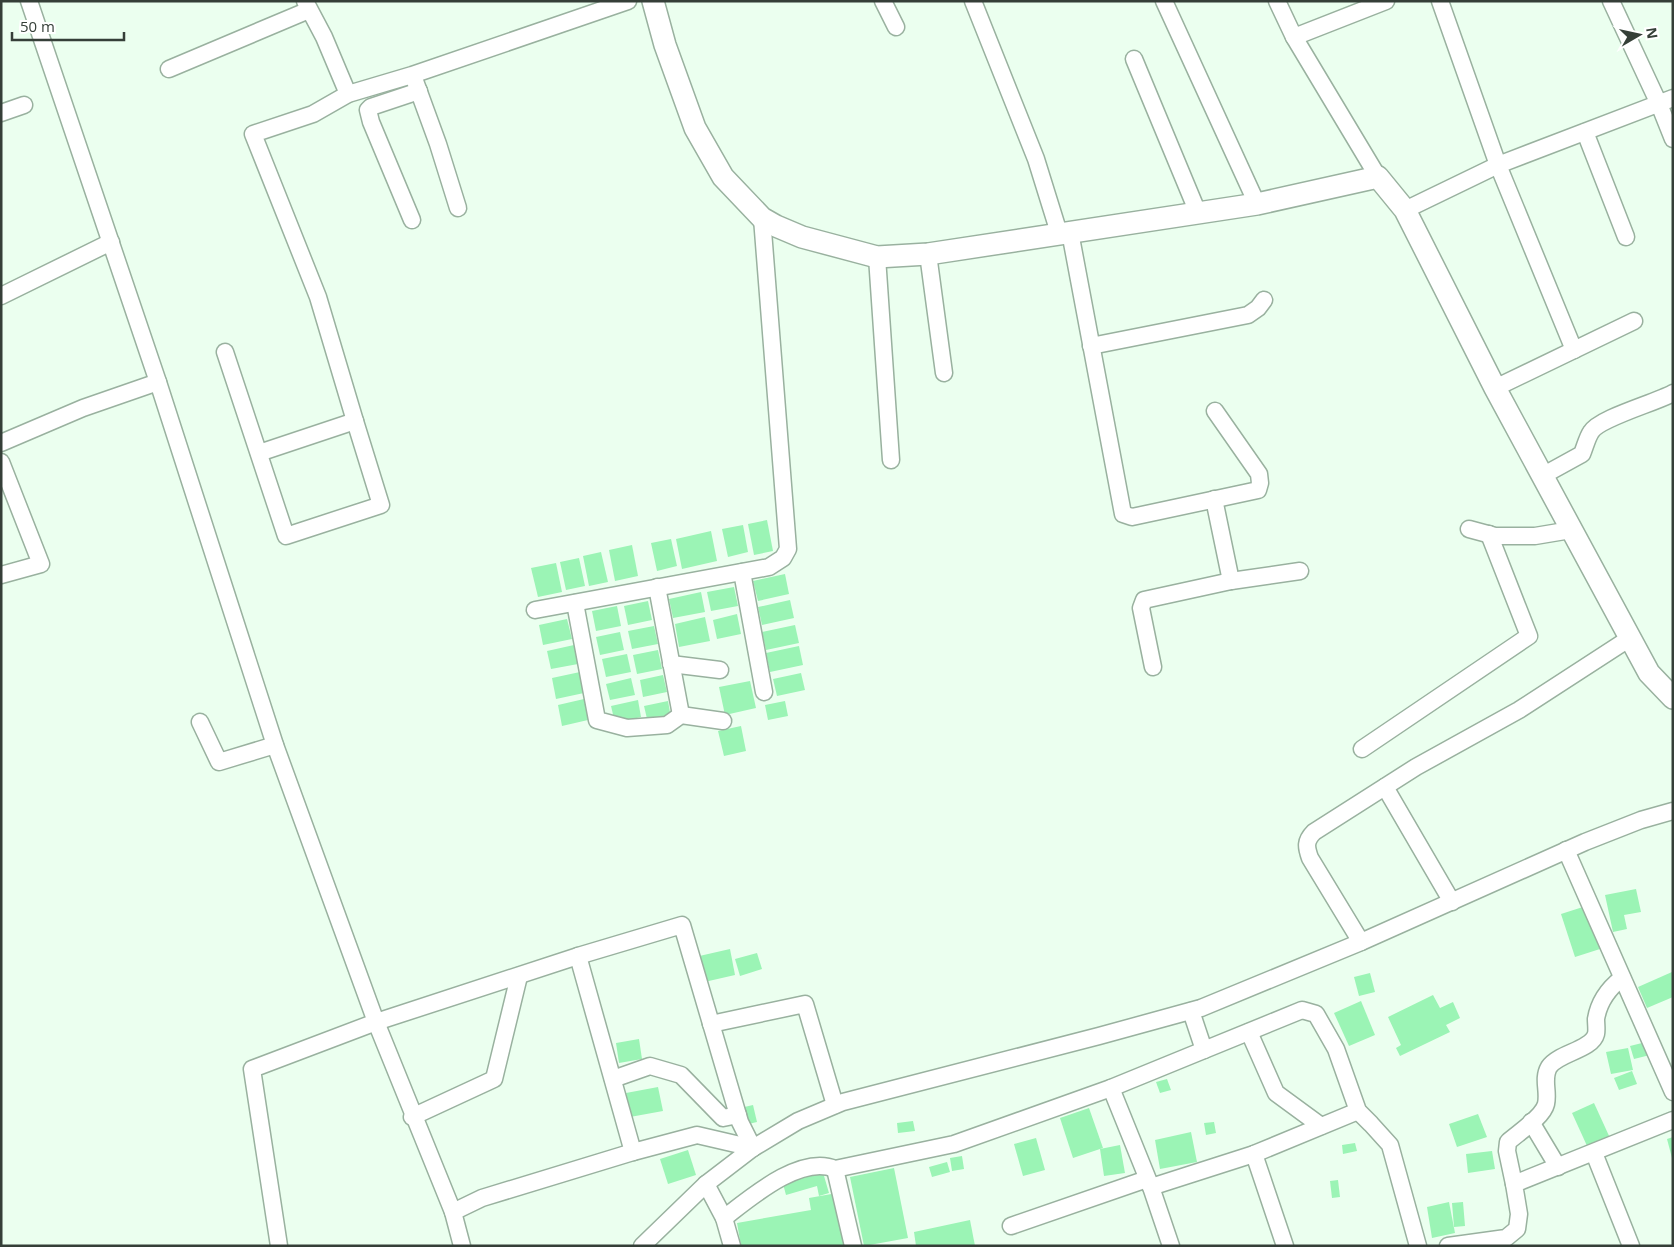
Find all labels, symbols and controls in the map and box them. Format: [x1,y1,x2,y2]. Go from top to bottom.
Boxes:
scale bar [12,10,125,42]
north arrow [1614,10,1664,60]
text: 50 m [20,16,55,36]
text: N [1642,26,1663,40]

